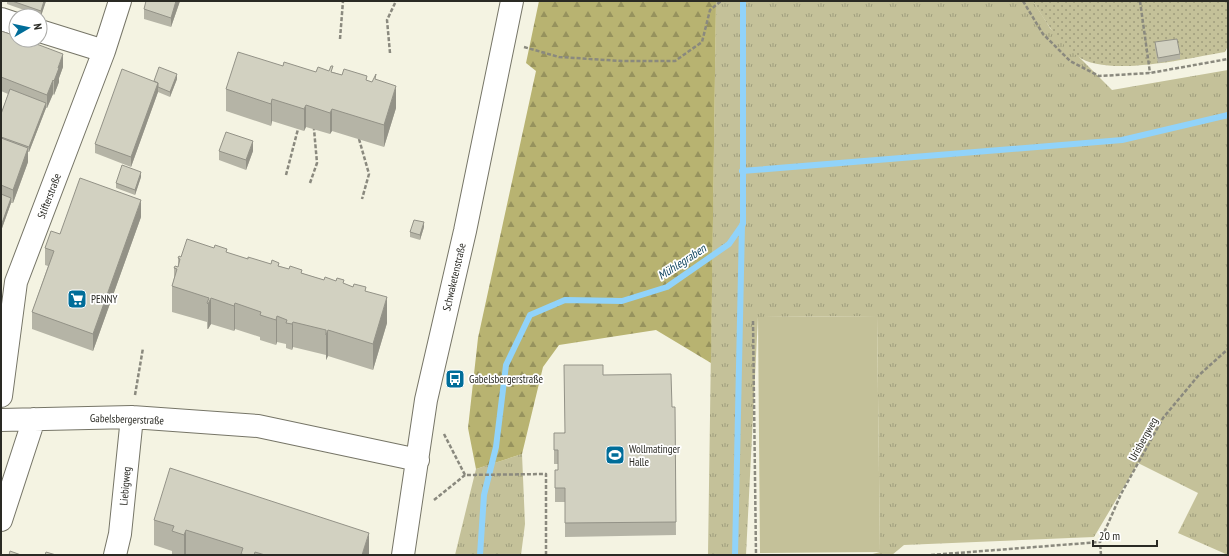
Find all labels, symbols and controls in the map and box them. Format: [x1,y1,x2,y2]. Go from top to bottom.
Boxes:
north arrow [8,8,48,48]
text: N [30,22,45,31]
street label: Stifterstraße [34,171,64,221]
water label: Mühlegraben [655,240,709,283]
street label: Schwaketenstraße [439,241,469,312]
supermarket icon: PENNY [66,288,88,310]
place label: PENNY [91,292,118,306]
bus stop icon: Gabelsbergerstraße [444,368,466,390]
place label: Gabelsbergerstraße [469,372,544,386]
street label: Gabelsbergerstraße [90,411,165,427]
street label: Urisbergweg [1125,415,1161,463]
place label: Wollmatinger Halle [629,442,680,469]
sports icon: Wollmatinger Halle [604,444,626,466]
street label: Liebigweg [116,466,134,506]
scale bar [1093,522,1157,548]
text: 20 m [1099,528,1120,543]

